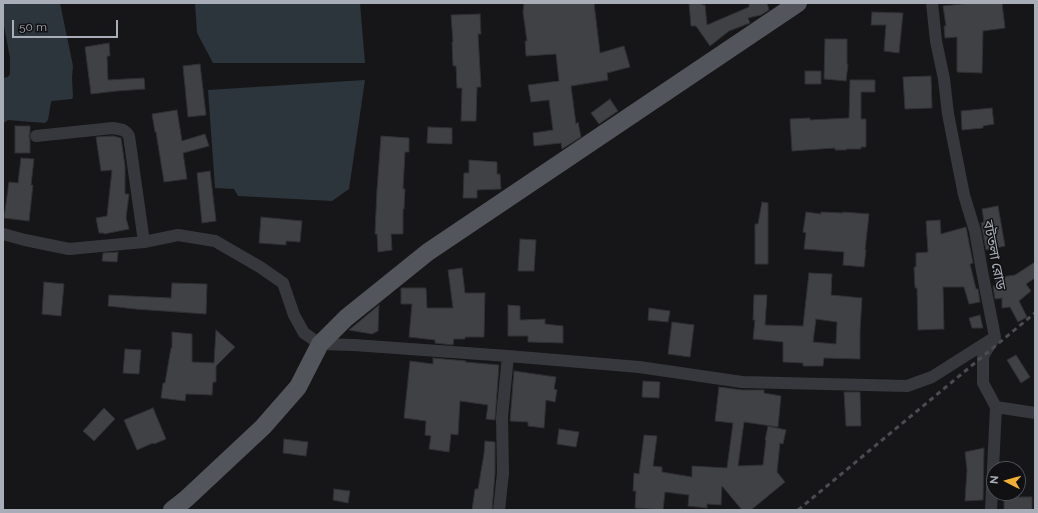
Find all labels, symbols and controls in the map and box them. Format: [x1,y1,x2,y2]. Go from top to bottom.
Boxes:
scale bar [14,12,120,38]
text: 50 m [19,20,47,34]
street label: বটতলা রোড [979,219,1009,291]
north arrow [986,461,1026,501]
text: N [988,475,1001,485]

